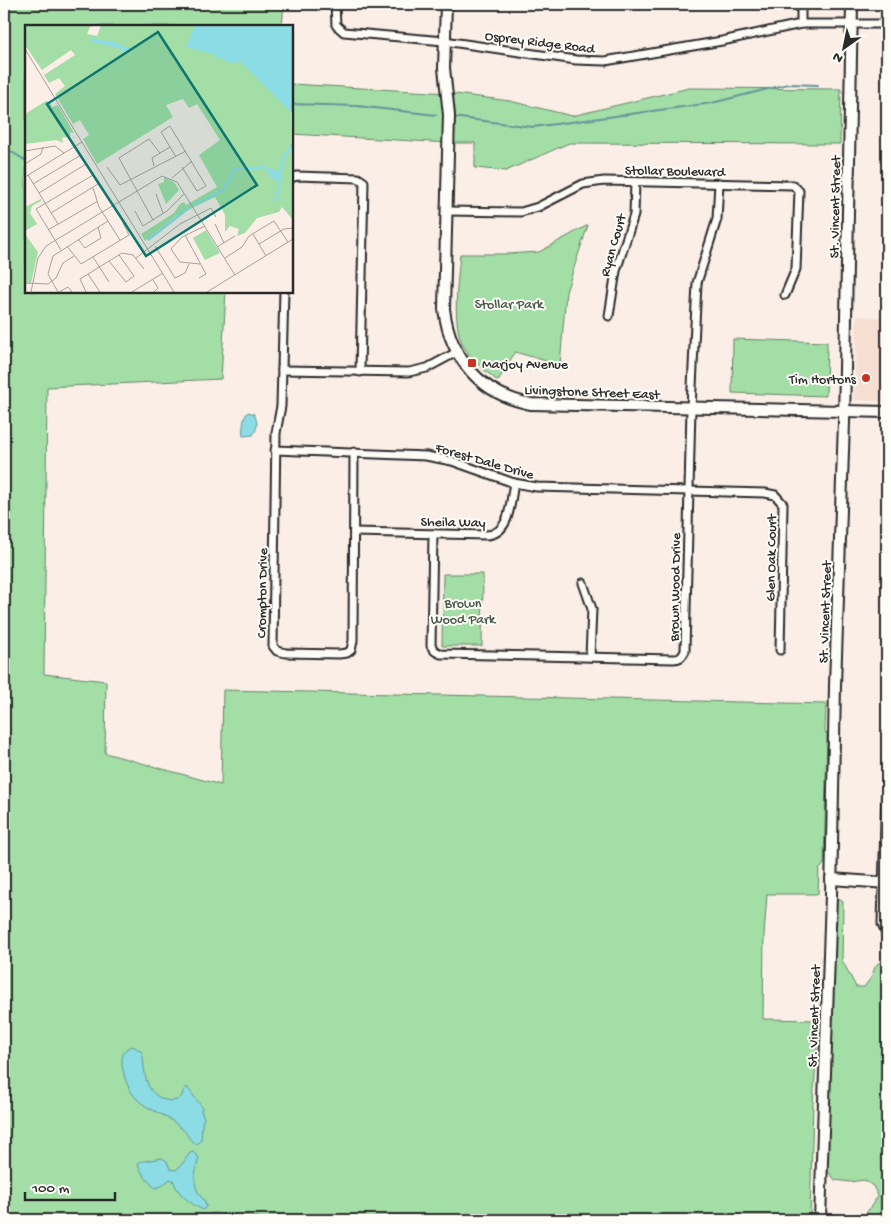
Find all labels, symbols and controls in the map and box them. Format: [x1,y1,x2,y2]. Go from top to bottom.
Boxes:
north arrow [818,22,868,72]
inset map [25,25,292,292]
street label: Osprey Ridge Road [484,28,597,59]
text: N [830,47,847,66]
street label: St. Vincent Street [827,154,846,258]
street label: Stollar Boulevard [625,163,727,182]
street label: Ryan Court [597,211,632,279]
park label: Stollar Park [475,297,545,314]
marker: Marjoy Avenue [466,357,478,369]
place label: Marjoy Avenue [482,357,569,374]
place label: Tim Hortons [788,372,857,389]
marker: Tim Hortons [860,372,872,384]
street label: Livingstone Street East [524,383,661,404]
street label: Forest Dale Drive [432,440,536,485]
street label: Glen Oak Court [763,513,782,602]
street label: Sheila Way [420,514,486,533]
street label: Brown Wood Drive [667,532,686,643]
street label: Crompton Drive [254,547,273,638]
street label: St. Vincent Street [816,559,837,664]
park label: Brown Wood Park [431,596,497,629]
street label: St. Vincent Street [805,963,826,1068]
scale bar [25,1169,115,1201]
text: 100 m [31,1180,70,1198]

